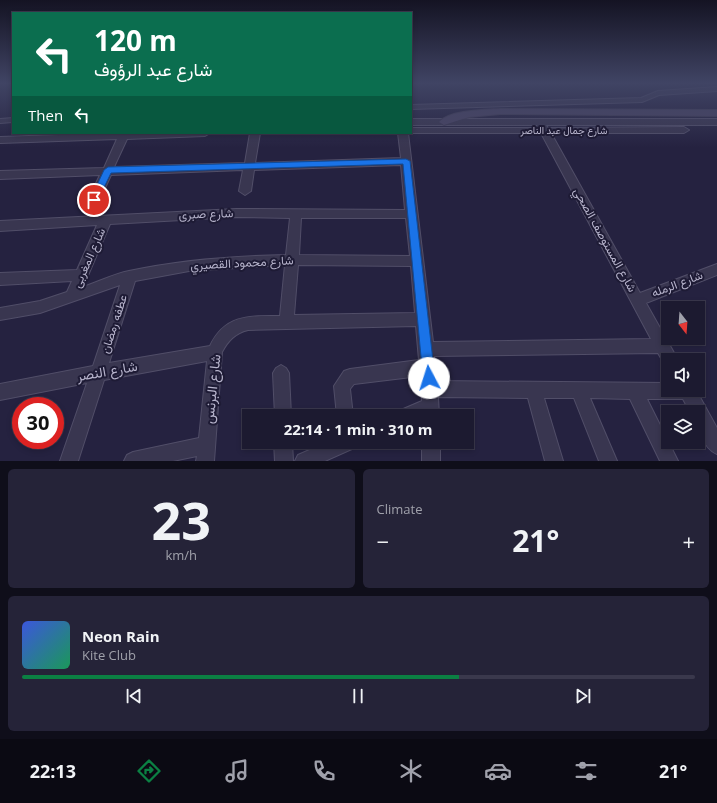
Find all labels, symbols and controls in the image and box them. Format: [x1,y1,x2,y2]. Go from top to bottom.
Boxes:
text: 120 m [94,21,177,59]
icon: left [28,28,80,80]
text: شارع عبد الرؤوف [94,57,212,81]
icon: left [71,104,93,126]
text: Then [28,105,63,125]
street label: شارع جمال عبد الناصر [520,123,607,137]
pin [77,183,111,217]
street label: شارع المستوصف الصحي [568,184,641,296]
icon: arrive [83,189,105,211]
street label: شارع صبرى [178,204,234,224]
street label: شارع المغربى [68,225,110,291]
street label: شارع محمود القصيري [190,251,294,276]
street label: شارع الرمله [649,266,705,302]
street label: عطفه رمضان [96,292,131,355]
north arrow [661,301,705,345]
map controls [661,301,705,449]
street label: شارع البرنس [198,353,227,425]
button: sound [661,353,705,397]
street label: شارع النصر [74,356,139,387]
position arrow [408,357,450,399]
speed limit sign: 30 [12,397,64,449]
button: layers [661,405,705,449]
text: 22:14 · 1 min · 310 m [284,419,432,439]
text: 23 [152,484,211,555]
text: Climate [377,500,422,518]
text: 21° [512,520,559,561]
text: − [377,526,389,556]
text: + [682,526,695,556]
text: km/h [165,546,197,564]
text: Neon Rain [82,626,160,646]
text: Kite Club [82,646,136,664]
icon: previous [123,685,145,707]
icon: pause [347,685,369,707]
icon: next [572,685,594,707]
icon: directions [135,757,163,785]
icon: music [223,757,251,785]
icon: phone [310,757,338,785]
icon: climate [397,757,425,785]
icon: car [484,757,512,785]
icon: filters [572,757,600,785]
text: 22:13 [30,759,76,783]
text: 21° [659,759,687,783]

